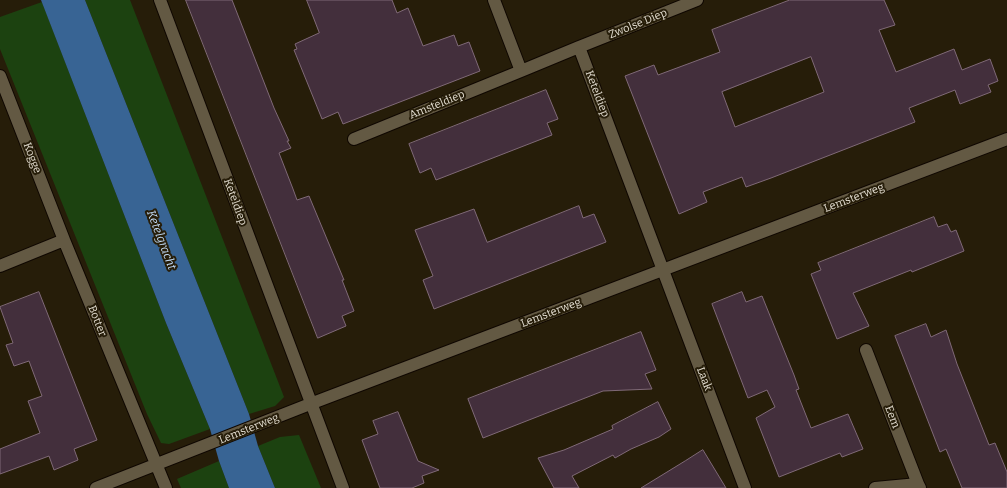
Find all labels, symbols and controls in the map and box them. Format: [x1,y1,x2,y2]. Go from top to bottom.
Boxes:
street label: Zwolse Diep [607,6,669,42]
street label: Keteldiep [582,69,612,119]
street label: Amsteldiep [407,88,467,122]
street label: Kogge [20,141,44,175]
street label: Keteldiep [220,177,250,227]
street label: Lemsterweg [822,181,886,215]
water label: Ketelgracht [143,208,179,272]
street label: Lemsterweg [519,296,583,330]
street label: Botter [85,304,109,338]
street label: Laak [694,365,714,393]
street label: Eem [882,404,902,430]
street label: Lemsterweg [217,411,281,447]

